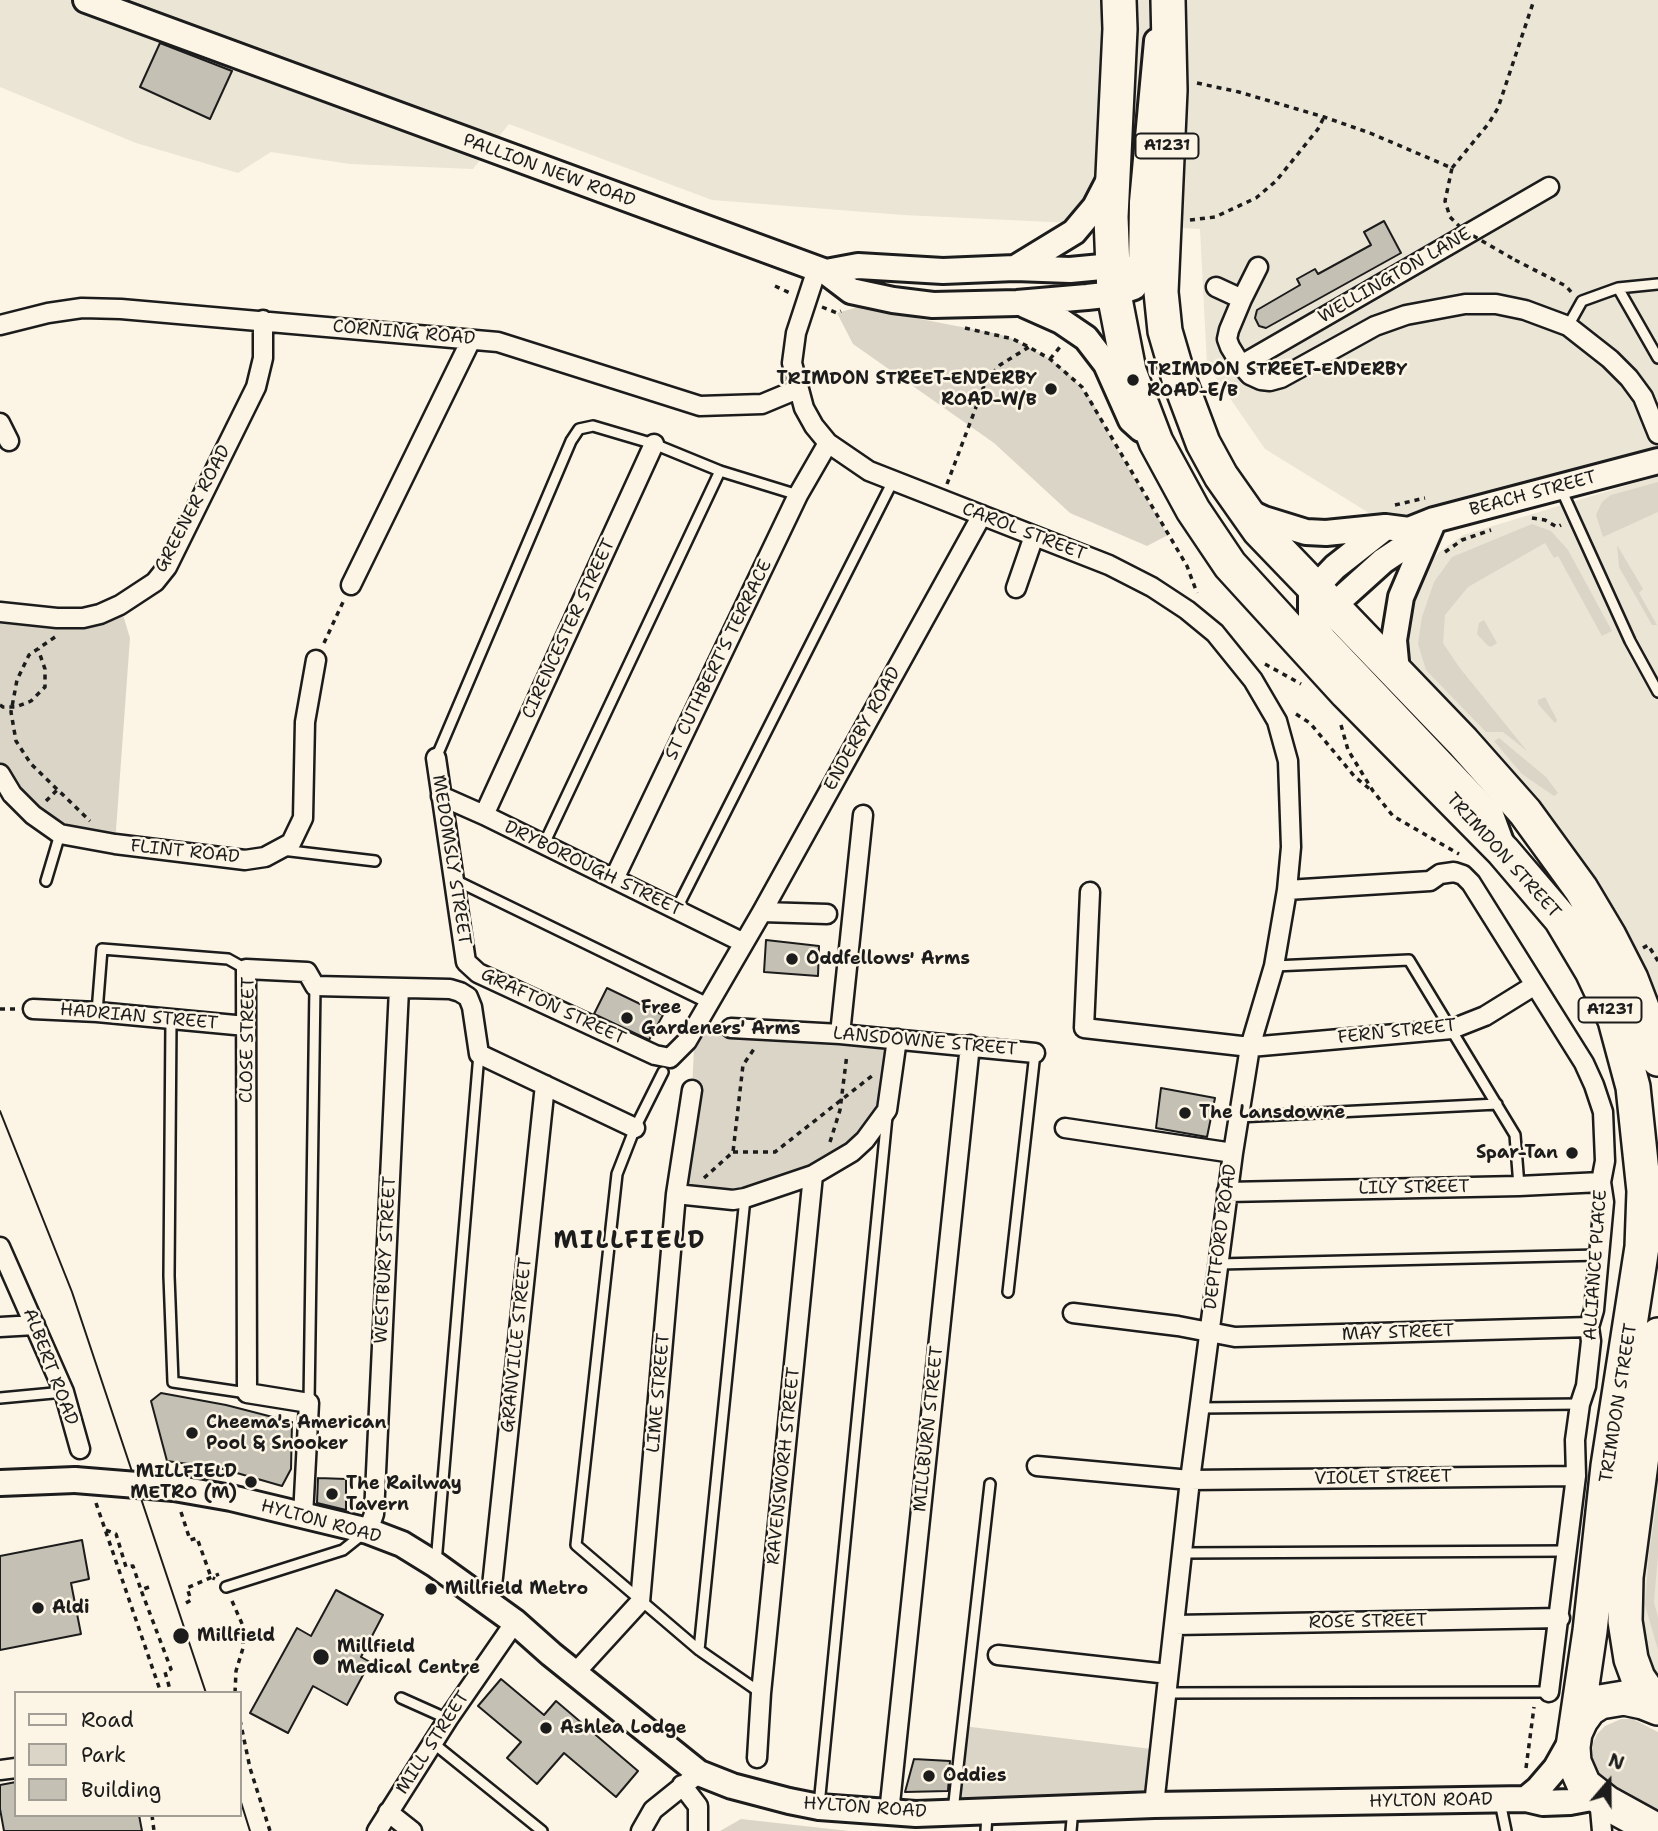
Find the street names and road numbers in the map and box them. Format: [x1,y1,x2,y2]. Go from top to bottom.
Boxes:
street label: PALLION NEW ROAD [460,130,638,212]
road number: A1231 [1136,134,1198,158]
street label: WELLINGTON LANE [1315,223,1475,329]
street label: CORNING ROAD [332,316,476,350]
street label: GREENER ROAD [150,442,236,576]
street label: BEACH STREET [1467,467,1599,521]
street label: CAROL STREET [959,498,1089,566]
street label: CIRENCESTER STREET [518,536,620,722]
street label: ST CUTHBERT'S TERRACE [661,556,777,764]
street label: ENDERBY ROAD [820,663,906,795]
street label: MEDOMSLY STREET [427,773,475,947]
street label: TRIMDON STREET [1441,789,1565,923]
street label: DRYBOROUGH STREET [501,816,685,922]
street label: FLINT ROAD [129,836,241,868]
street label: GRAFTON STREET [477,964,629,1050]
street label: CLOSE STREET [236,977,260,1103]
road number: A1231 [1578,998,1642,1022]
street label: HADRIAN STREET [59,999,219,1035]
street label: FERN STREET [1337,1015,1457,1049]
street label: LANSDOWNE STREET [832,1023,1018,1061]
street label: DEPTFORD ROAD [1200,1163,1242,1311]
street label: WESTBURY STREET [371,1176,401,1344]
street label: LILY STREET [1358,1176,1470,1200]
street label: ALLIANCE PLACE [1580,1189,1612,1341]
street label: GRANVILLE STREET [497,1256,537,1434]
street label: ALBERT ROAD [18,1306,82,1428]
street label: MAY STREET [1341,1320,1455,1346]
street label: TRIMDON STREET [1596,1322,1642,1484]
street label: LIME STREET [643,1332,675,1454]
street label: MILLBURN STREET [910,1345,948,1513]
street label: RAVENSWORH STREET [763,1366,805,1566]
street label: VIOLET STREET [1314,1466,1452,1490]
street label: HYLTON ROAD [258,1496,384,1548]
street label: ROSE STREET [1309,1610,1427,1634]
street label: MILL STREET [392,1687,474,1799]
street label: HYLTON ROAD [1369,1789,1493,1813]
street label: HYLTON ROAD [803,1793,927,1823]

